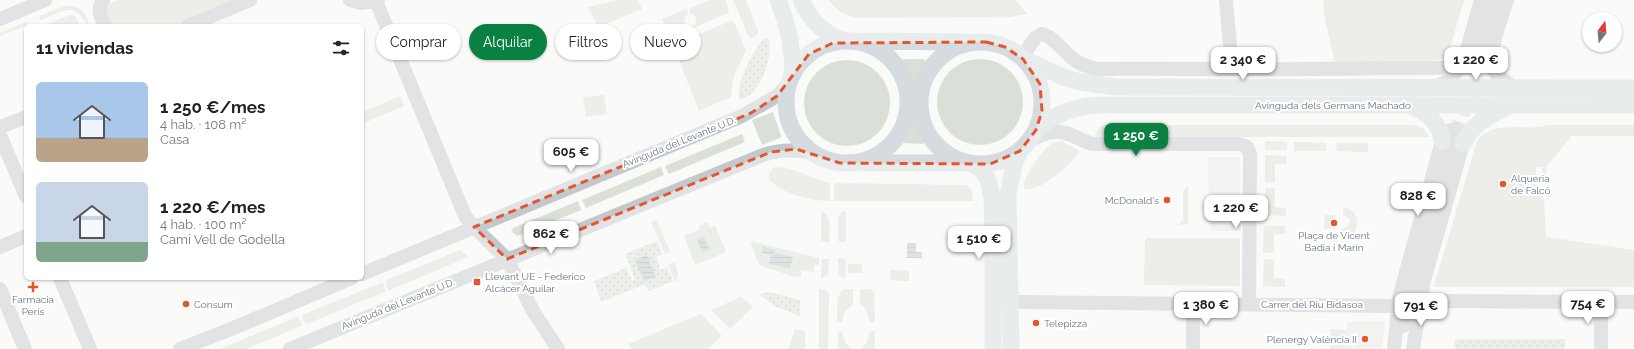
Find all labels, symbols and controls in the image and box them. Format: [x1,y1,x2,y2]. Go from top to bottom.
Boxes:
north arrow [1582,12,1622,52]
map controls [1582,12,1622,52]
chip: Comprar [376,24,461,60]
chip: Alquilar [469,24,547,60]
chip: Filtros [555,24,622,60]
chip: Nuevo [630,24,701,60]
icon: filters [330,37,352,59]
text: 11 viviendas [36,38,133,58]
pin: 2 340 € [1206,47,1280,81]
pin: 1 220 € [1439,47,1513,81]
text: 2 340 € [1220,52,1266,67]
text: 1 220 € [1453,52,1499,67]
text: 1 250 €/mes [160,97,265,117]
icon: home [68,98,116,146]
street label: Avinguda dels Germans Machado [1255,100,1411,111]
street label: Avinguda del Levante U.D. [621,114,737,170]
text: 4 hab. · 108 m² [160,117,246,132]
pin: 1 250 € [1099,123,1173,157]
text: 1 250 € [1113,128,1159,143]
text: Casa [160,132,189,147]
pin: 605 € [543,139,599,173]
text: 605 € [553,144,589,159]
place label: Alqueria de Falcó [1511,173,1550,196]
marker: Alqueria de Falcó [1498,179,1508,189]
pin: 828 € [1390,183,1446,217]
text: 828 € [1400,188,1436,203]
place label: McDonald's [1105,195,1159,206]
marker: McDonald's [1162,195,1172,205]
pin: 1 220 € [1199,195,1273,229]
text: 1 220 €/mes [160,197,265,217]
icon: home [68,198,116,246]
text: 1 220 € [1213,200,1259,215]
text: 4 hab. · 100 m² [160,217,246,232]
marker: Plaça de Vicent Badia i Marín [1329,218,1339,228]
pin: 862 € [523,221,579,255]
text: 862 € [533,226,569,241]
pin: 1 510 € [942,226,1016,260]
place label: Plaça de Vicent Badia i Marín [1298,230,1370,253]
text: 1 510 € [957,231,1001,246]
text: Camí Vell de Godella [160,232,285,247]
place label: Llevant UE - Federico Alcácer Aguilar [485,271,585,294]
street label: Avinguda del Levante U.D. [340,276,456,332]
marker: Llevant UE - Federico Alcácer Aguilar [472,277,482,287]
marker: Farmacia Peris [28,282,38,292]
pin: 754 € [1560,291,1616,325]
pin: 1 380 € [1169,292,1243,326]
pin: 791 € [1393,293,1449,327]
place label: Farmacia Peris [12,294,54,317]
text: 754 € [1570,296,1606,311]
text: 1 380 € [1183,297,1229,312]
text: 791 € [1404,298,1438,313]
marker: Consum [181,299,191,309]
place label: Consum [194,299,233,310]
street label: Carrer del Riu Bidasoa [1261,299,1363,310]
marker: Telepizza [1031,318,1041,328]
place label: Telepizza [1044,318,1087,329]
place label: Plenergy València II [1267,334,1357,345]
marker: Plenergy València II [1360,334,1370,344]

